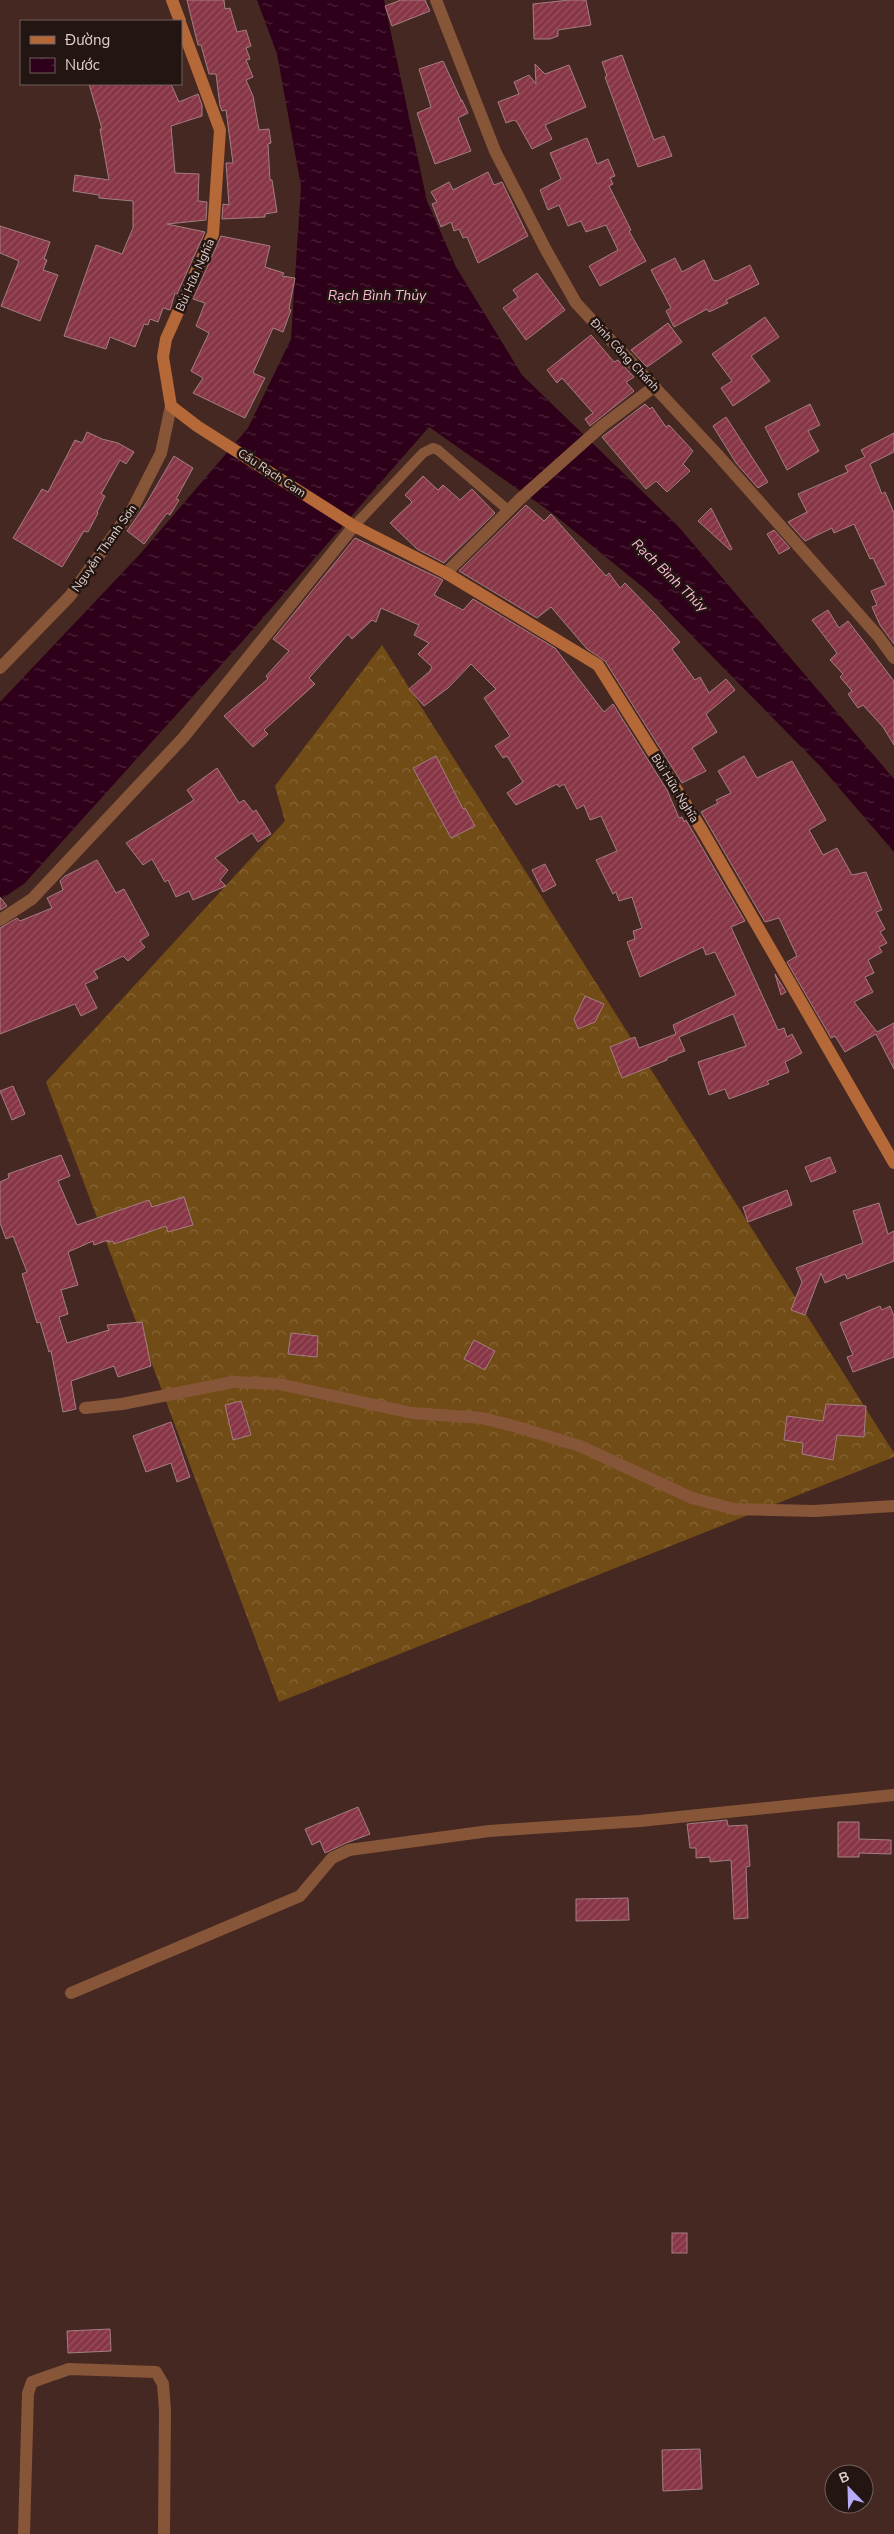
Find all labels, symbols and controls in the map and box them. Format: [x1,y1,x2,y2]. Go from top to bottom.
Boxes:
legend [20,20,182,85]
text: Đường [64,30,110,50]
text: Nước [65,55,100,75]
street label: Bùi Hữu Nghĩa [172,236,218,314]
water label: Rạch Bình Thủy [328,286,427,305]
street label: Đinh Công Chánh [586,314,663,395]
street label: Cầu Rạch Cam [235,445,309,501]
street label: Nguyễn Thanh Sơn [68,501,140,595]
water label: Rạch Bình Thủy [628,534,712,617]
street label: Bùi Hữu Nghĩa [647,751,703,825]
north arrow [824,2464,874,2514]
text: B [836,2467,852,2488]

